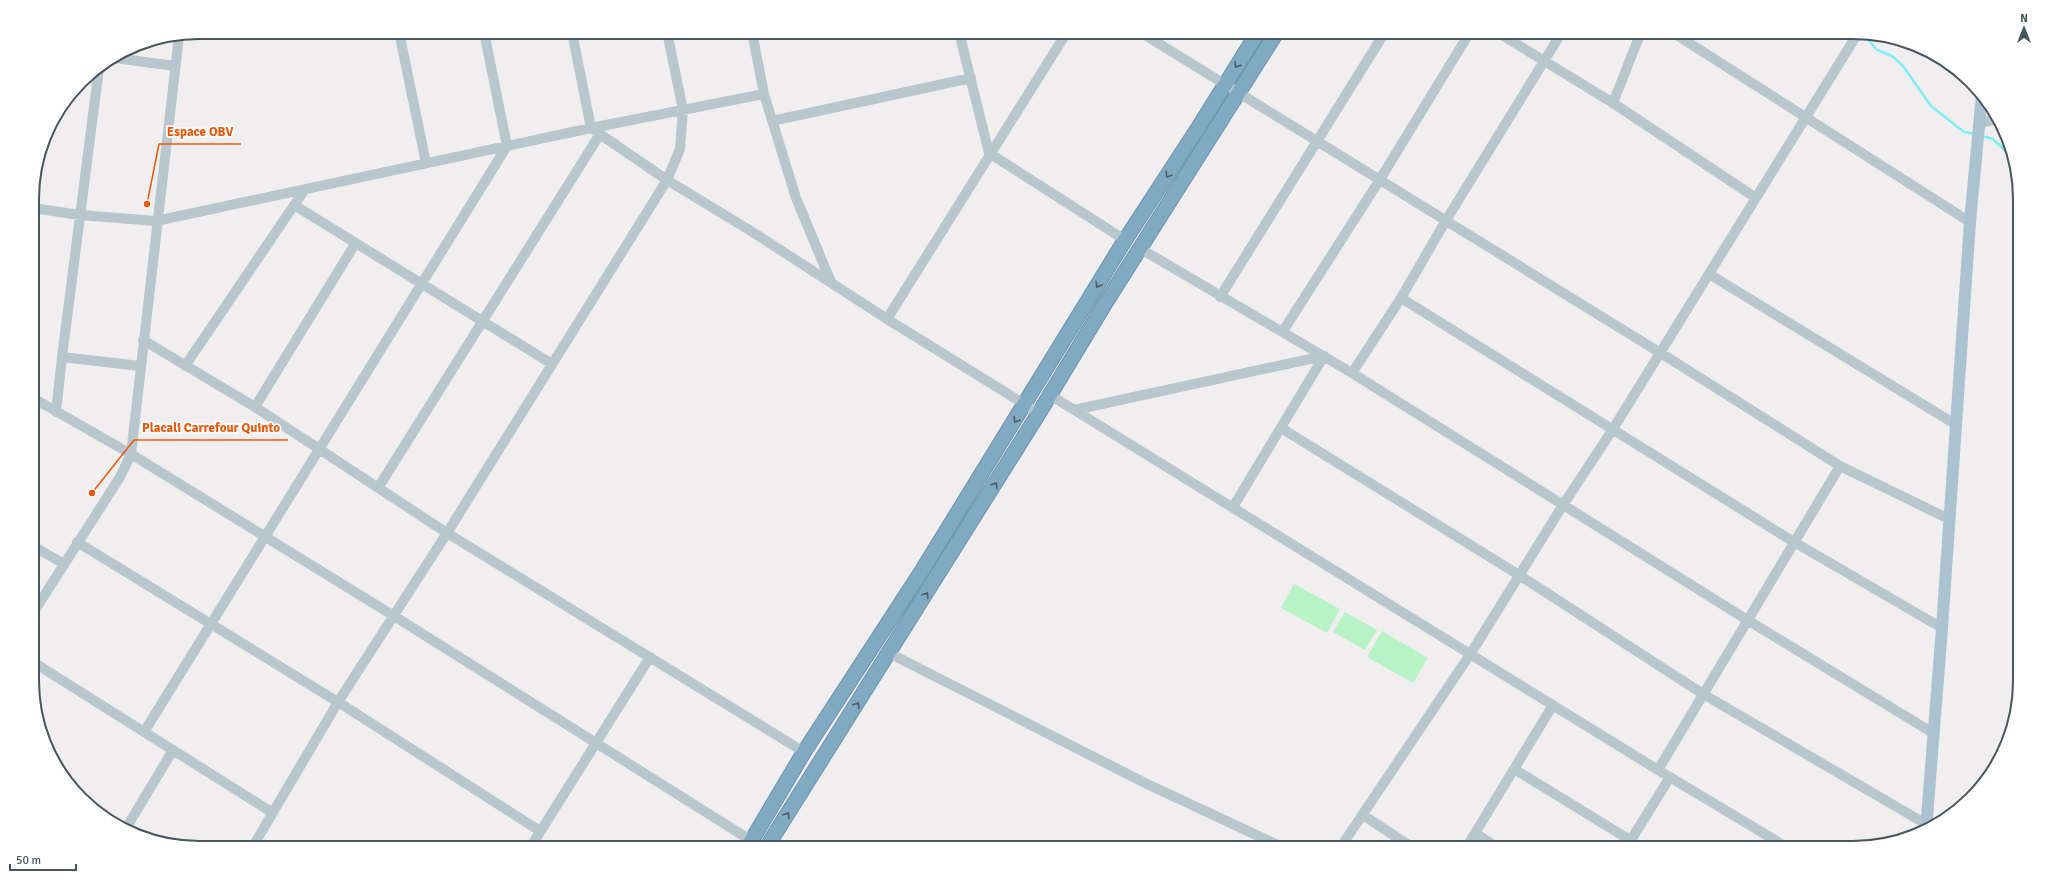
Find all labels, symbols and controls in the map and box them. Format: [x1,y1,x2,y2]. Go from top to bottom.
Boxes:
north arrow [2004,8,2044,48]
text: N [2020,12,2028,25]
one-way arrow [1234,61,1242,68]
callout: Espace OBV [159,119,241,144]
text: Espace OBV [167,124,233,140]
one-way arrow [1165,171,1172,178]
one-way arrow [1095,281,1103,288]
callout: Placali Carrefour Quinto [134,415,288,440]
one-way arrow [1013,416,1021,423]
text: Placali Carrefour Quinto [142,420,280,436]
one-way arrow [990,482,997,489]
one-way arrow [921,592,929,599]
one-way arrow [852,702,860,709]
one-way arrow [783,812,790,819]
scale bar [10,846,76,872]
text: 50 m [16,853,41,868]

